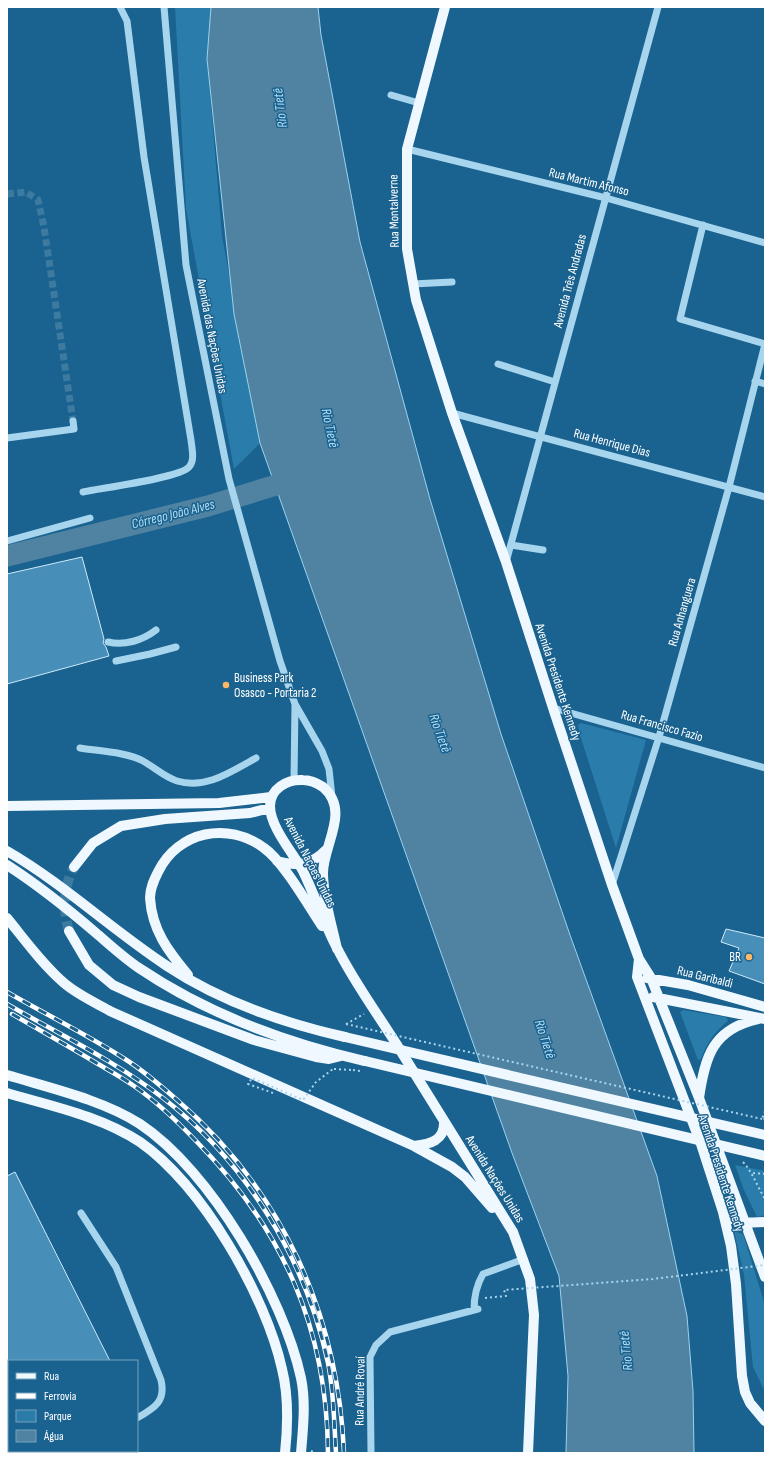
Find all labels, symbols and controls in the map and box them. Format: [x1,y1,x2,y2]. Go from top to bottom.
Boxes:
water label: Rio Tietê [269,87,291,129]
street label: Rua Martim Afonso [547,164,631,200]
street label: Rua Montalverne [385,174,403,248]
street label: Avenida Três Andradas [550,232,590,331]
street label: Avenida das Nações Unidas [193,276,231,395]
water label: Rio Tietê [318,407,343,450]
street label: Rua Henrique Dias [572,425,652,461]
water label: Córrego João Alves [130,495,216,533]
street label: Rua Anhanguera [665,576,699,648]
street label: Avenida Presidente Kennedy [531,620,585,743]
place label: Business Park Osasco - Portaria 2 [234,670,316,701]
marker: Business Park Osasco - Portaria 2 [221,680,231,690]
street label: Rua Francisco Fazio [619,707,705,745]
water label: Rio Tietê [425,711,455,755]
street label: Avenida Nações Unidas [280,813,340,910]
place label: BR [729,949,741,965]
marker: BR [744,952,754,962]
street label: Rua Garibaldi [676,962,734,992]
water label: Rio Tietê [531,1017,559,1061]
street label: Avenida Presidente Kennedy [694,1111,748,1234]
street label: Avenida Nações Unidas [461,1132,528,1226]
water label: Rio Tietê [615,1330,637,1372]
street label: Rua André Rovaí [351,1356,369,1426]
legend [8,1360,138,1452]
text: Rua [44,1369,60,1384]
text: Ferrovia [44,1389,77,1404]
text: Parque [44,1409,72,1424]
text: Água [43,1429,64,1444]

